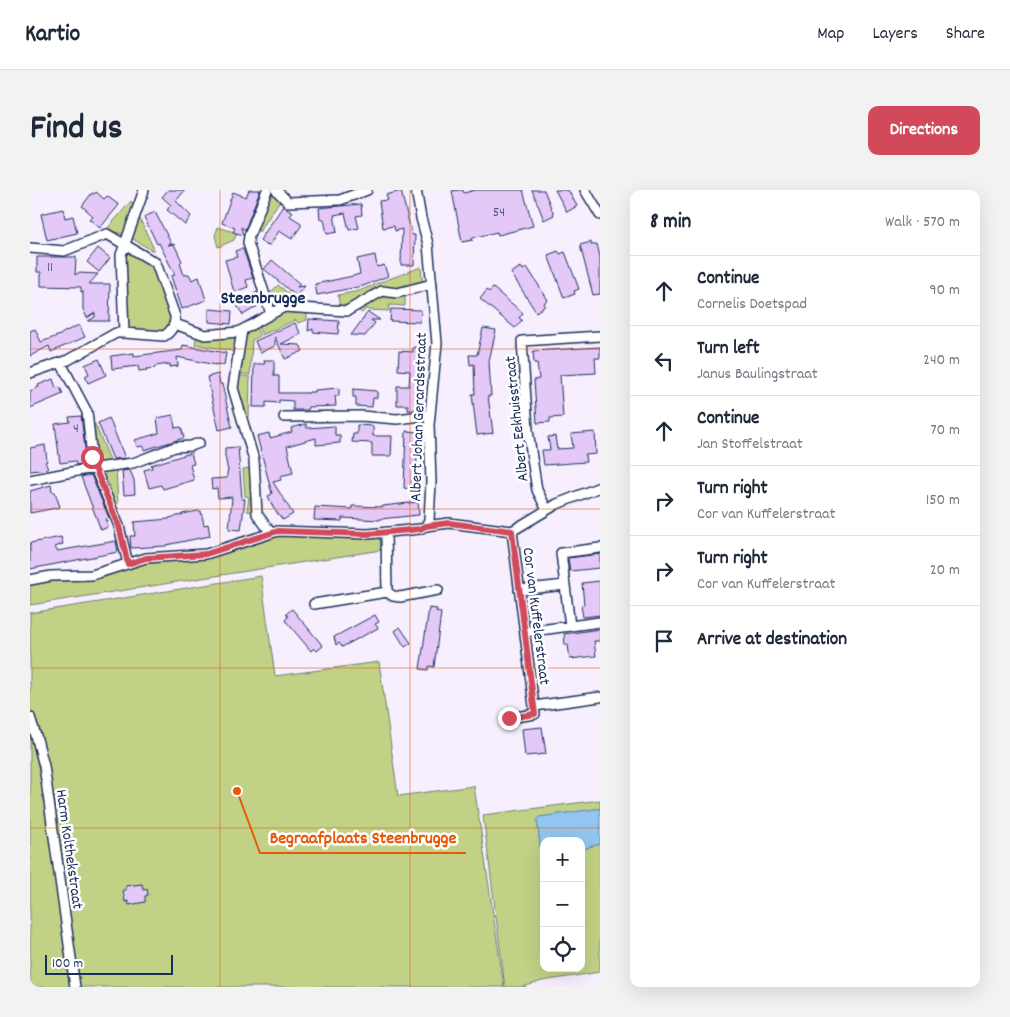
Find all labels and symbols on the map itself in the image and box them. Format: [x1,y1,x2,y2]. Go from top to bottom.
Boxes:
house number: 54 [493,203,505,223]
house number: 11 [47,258,53,278]
district label: Steenbrugge [221,287,305,312]
street label: Albert Johan Gerardsstraat [405,332,434,502]
street label: Albert Eekhuisstraat [499,355,536,483]
house number: 4 [73,419,79,439]
route start [81,446,104,469]
street label: Cor van Kuffelerstraat [516,546,555,686]
route end [498,707,521,730]
street label: Harm Kolthekstraat [49,788,88,911]
callout: Begraafplaats Steenbrugge [260,820,466,853]
text: Begraafplaats Steenbrugge [270,827,456,852]
scale bar [45,952,172,975]

